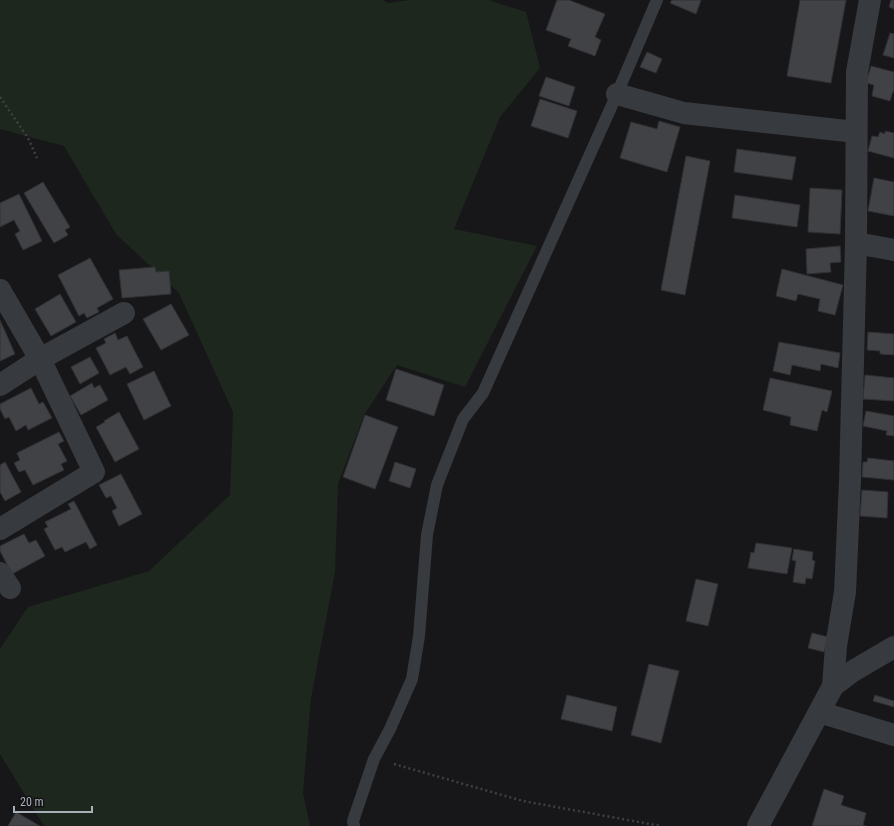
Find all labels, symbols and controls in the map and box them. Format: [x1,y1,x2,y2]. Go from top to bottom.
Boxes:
scale bar [14,788,92,814]
text: 20 m [20,795,44,809]

